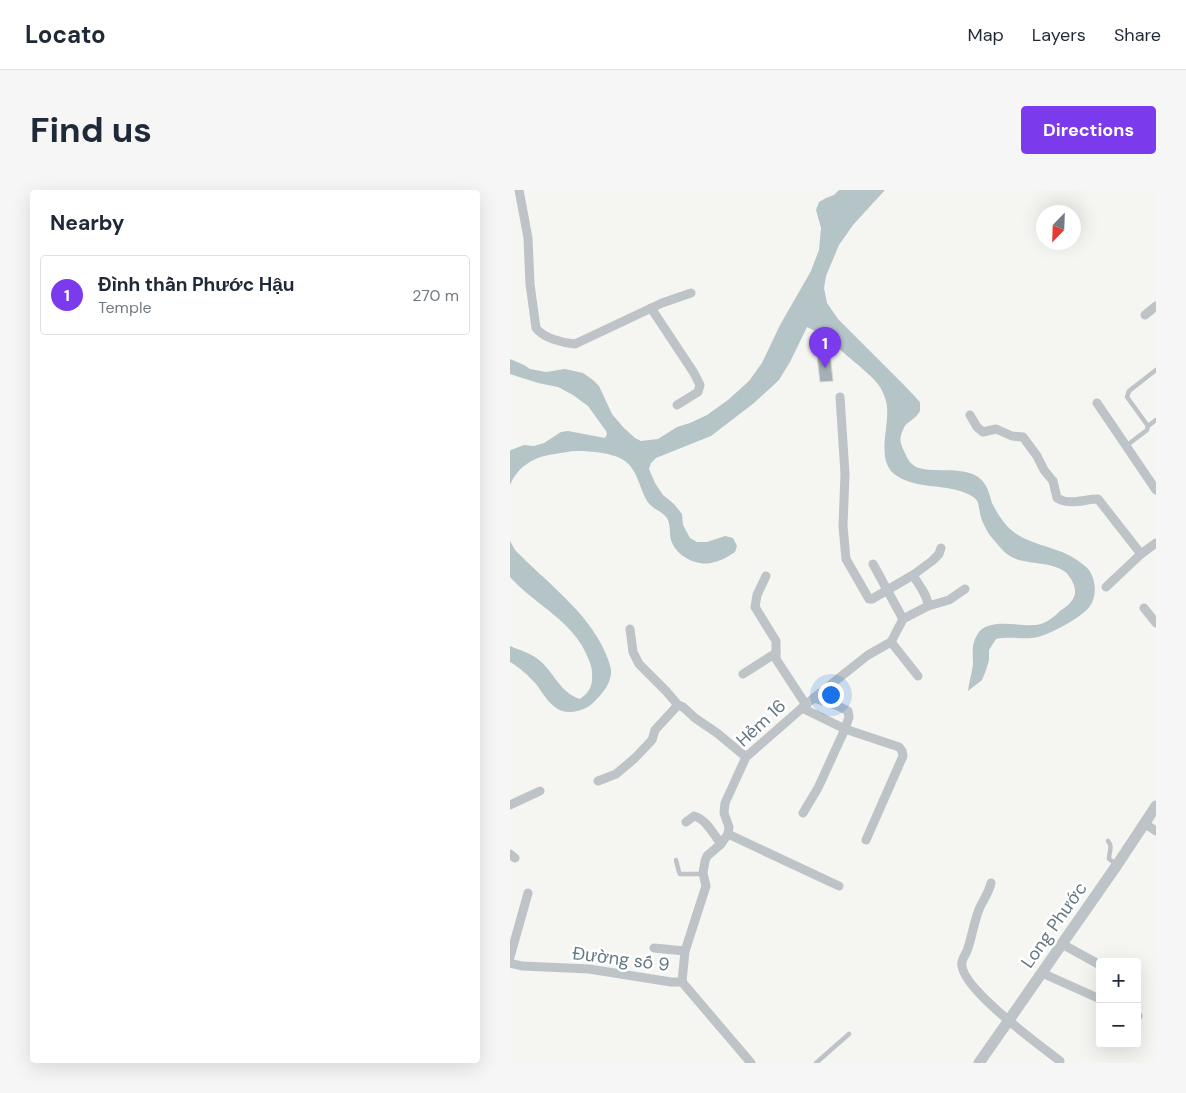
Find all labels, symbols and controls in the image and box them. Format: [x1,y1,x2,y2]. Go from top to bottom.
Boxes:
text: Locato [25,19,106,50]
text: Map [968,23,1004,47]
text: Layers [1032,23,1086,47]
text: Share [1114,23,1161,47]
button: Directions [1021,106,1156,154]
text: Find us [30,107,152,153]
north arrow [1036,205,1081,250]
text: Nearby [50,209,124,237]
text: Đình thần Phước Hậu [98,272,294,297]
text: 1 [64,285,70,306]
text: 270 m [412,285,459,306]
text: Temple [98,297,152,318]
pin: 1 [809,327,841,368]
your location [818,682,844,708]
street label: Hẻm 16 [731,694,791,752]
street label: Long Phước [1016,877,1092,973]
street label: Đường số 9 [571,941,671,977]
map controls [1096,958,1141,1048]
button: + [1096,958,1141,1003]
button: − [1096,1003,1141,1048]

